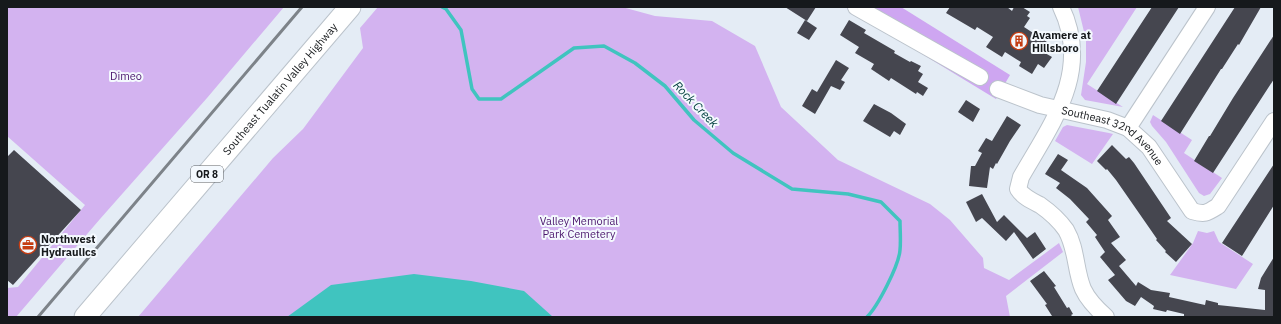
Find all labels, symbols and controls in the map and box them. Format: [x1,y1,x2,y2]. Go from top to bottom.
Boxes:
street label: Southeast Tualatin Valley Highway [220,20,341,158]
place label: Avamere at Hillsboro [1032,28,1091,55]
building icon: Avamere at Hillsboro [1009,31,1029,51]
park label: Dimeo [110,69,142,83]
water label: Rock Creek [670,78,722,131]
street label: Southeast 32nd Avenue [1060,103,1166,168]
road number: OR 8 [191,166,223,182]
park label: Valley Memorial Park Cemetery [540,214,618,241]
place label: Northwest Hydraulics [41,232,97,259]
office icon: Northwest Hydraulics [18,235,38,255]

